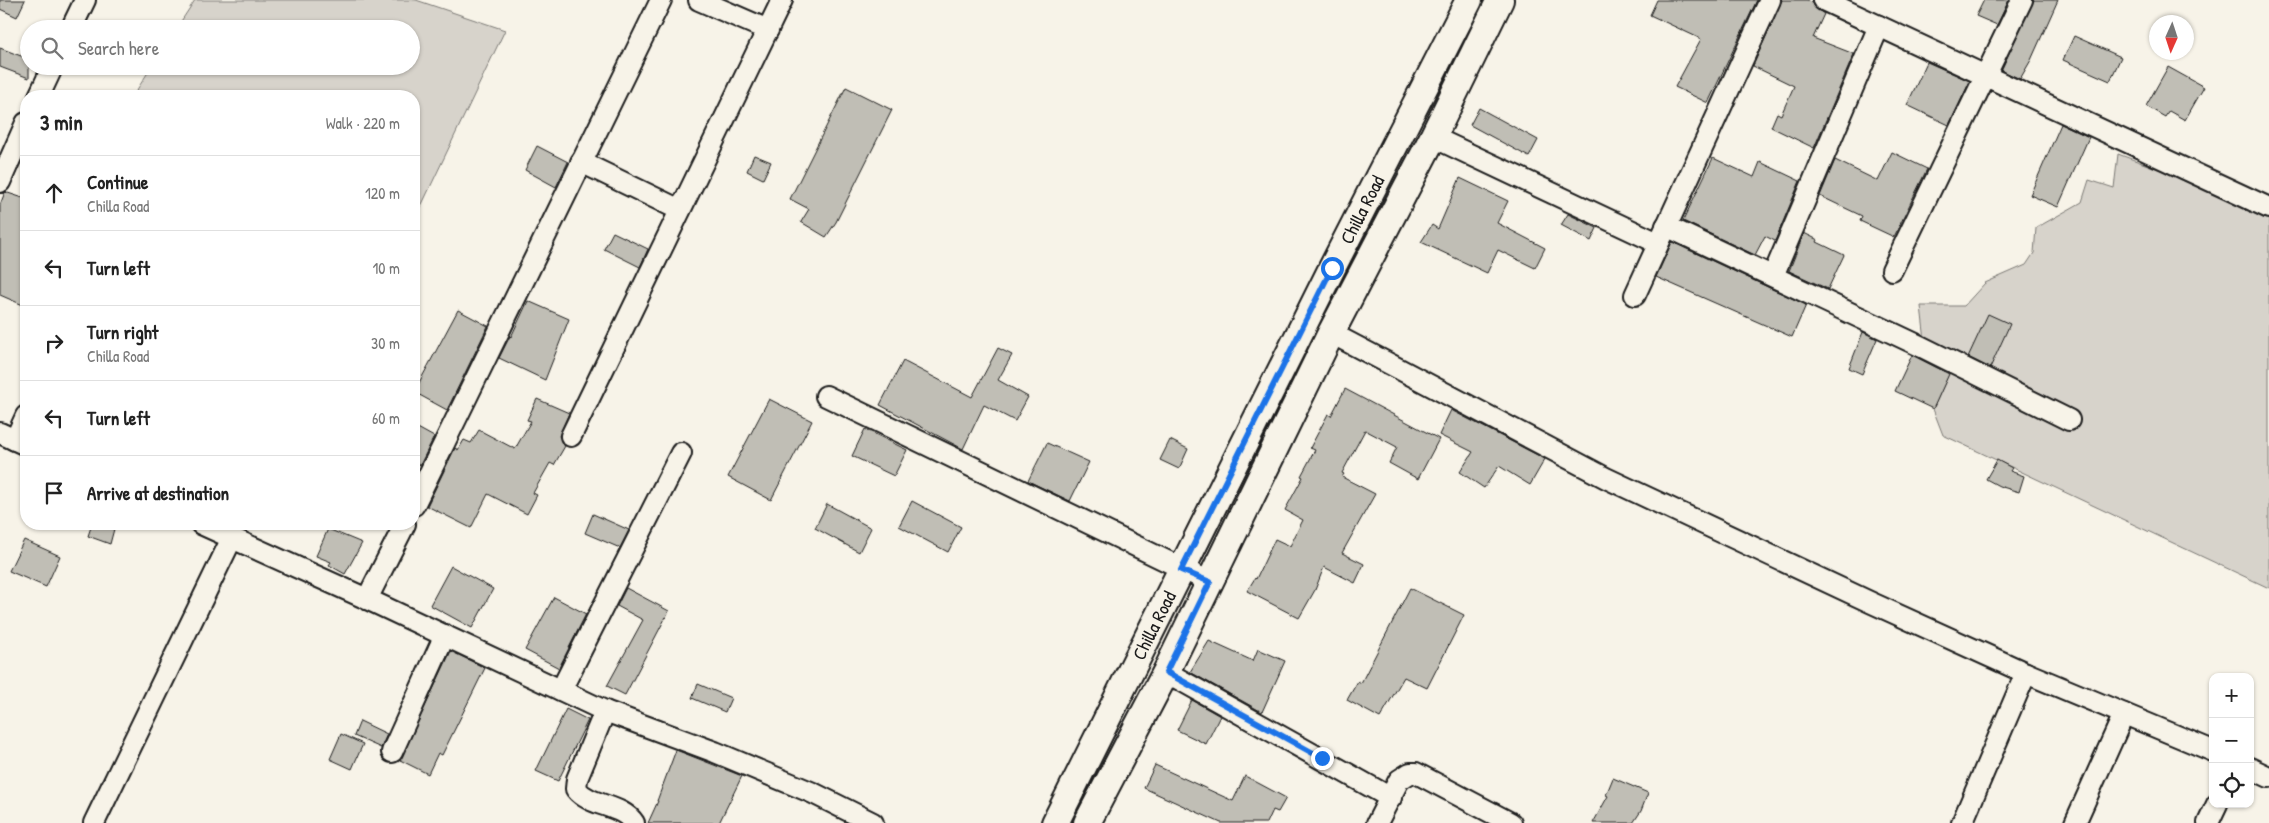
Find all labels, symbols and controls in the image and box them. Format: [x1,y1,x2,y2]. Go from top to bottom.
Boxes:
north arrow [2149,15,2194,60]
search box [20,20,420,75]
icon: search [38,34,66,62]
text: Search here [78,35,159,61]
text: 3 min [40,108,83,137]
text: Walk · 220 m [326,112,400,134]
text: Continue [87,169,148,195]
street label: Chilla Road [1334,170,1391,248]
icon: ahead [40,179,68,207]
text: 120 m [365,182,400,204]
text: Chilla Road [87,195,149,217]
icon: left [40,254,68,282]
text: Turn left [87,255,150,281]
text: 10 m [372,257,400,279]
route start [1321,257,1344,280]
text: Turn right [87,319,158,345]
icon: right [40,329,68,357]
text: 30 m [371,332,400,354]
text: Chilla Road [87,345,149,367]
icon: left [40,404,68,432]
text: Turn left [87,405,150,431]
text: 60 m [372,407,400,429]
icon: arrive [40,479,68,507]
text: Arrive at destination [87,480,229,506]
street label: Chilla Road [1126,586,1182,664]
map controls [2209,673,2254,808]
button: + [2209,673,2254,718]
button: − [2209,718,2254,763]
route end [1311,747,1334,770]
button: locate [2209,763,2254,808]

